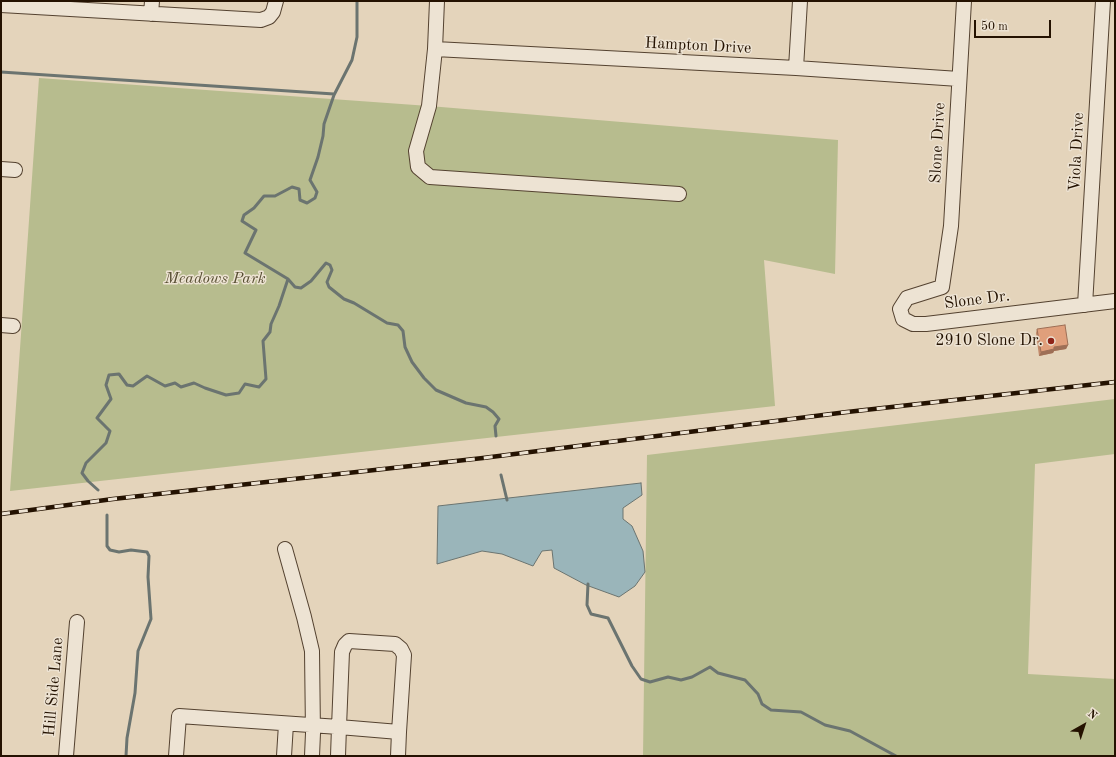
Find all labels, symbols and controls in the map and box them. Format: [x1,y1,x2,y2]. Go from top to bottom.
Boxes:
scale bar [976,12,1053,38]
text: 50 m [981,21,1008,33]
street label: Hampton Drive [644,34,752,58]
street label: Slone Drive [926,102,950,184]
street label: Viola Drive [1065,112,1089,192]
park label: Meadows Park [164,269,266,289]
street label: Slone Dr. [943,286,1011,314]
place label: 2910 Slone Dr. [935,331,1043,351]
marker: 2910 Slone Dr. [1046,336,1056,346]
street label: Hill Side Lane [40,637,68,737]
north arrow [1064,705,1104,745]
text: N [1085,708,1099,722]

